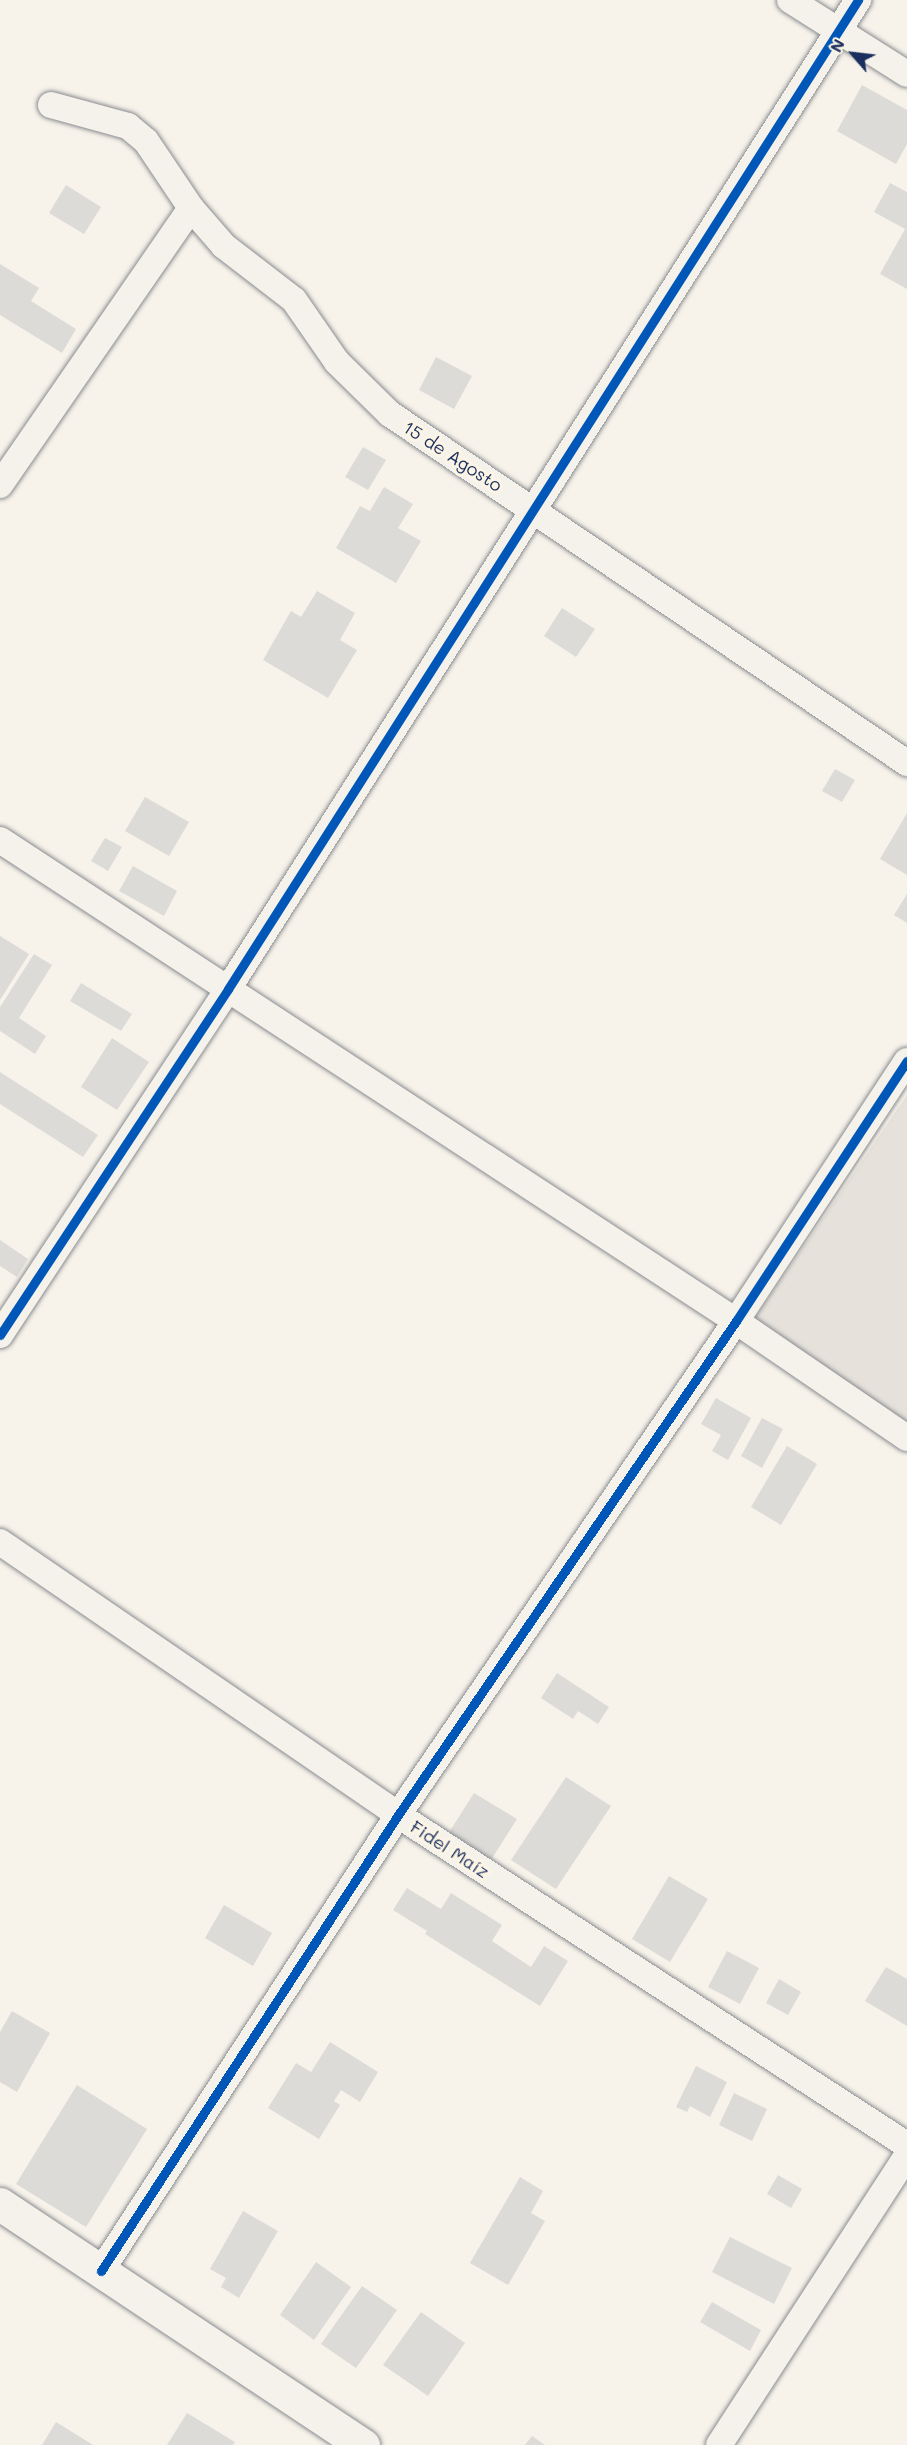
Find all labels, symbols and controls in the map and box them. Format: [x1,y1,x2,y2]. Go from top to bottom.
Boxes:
north arrow [823,24,883,84]
text: N [825,35,849,56]
street label: 15 de Agosto [400,416,506,496]
street label: Fidel Maíz [407,1816,493,1882]

